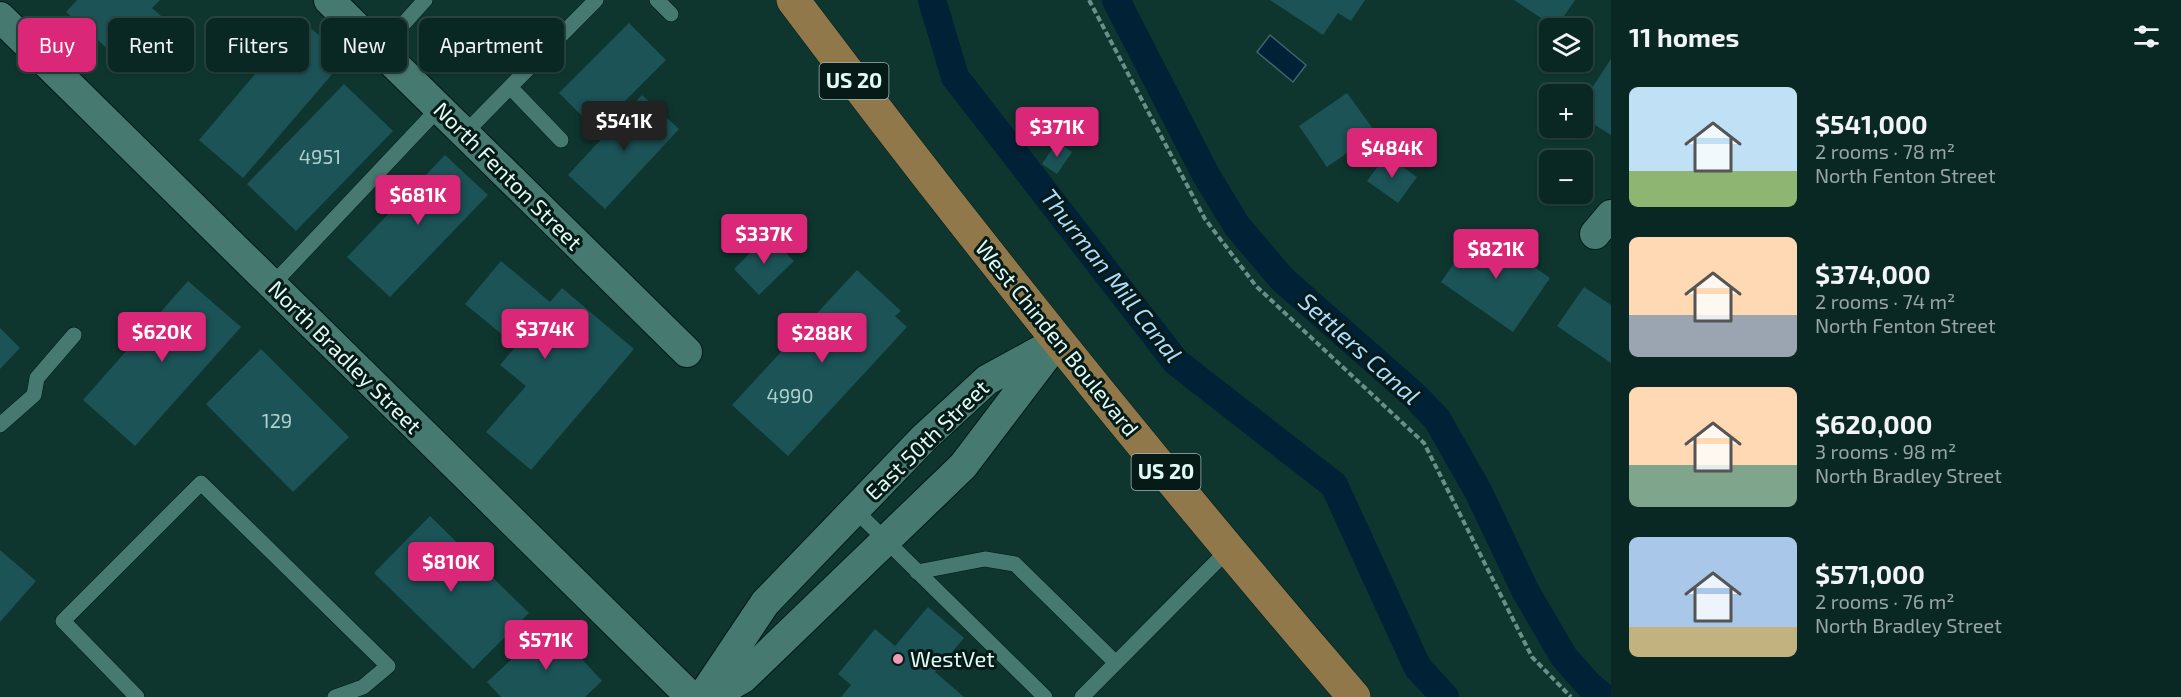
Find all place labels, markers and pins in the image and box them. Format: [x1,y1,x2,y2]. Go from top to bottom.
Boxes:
pin: $541K [582,101,666,152]
pin: $371K [1015,107,1099,158]
pin: $484K [1350,128,1434,179]
pin: $681K [376,175,460,226]
pin: $337K [722,214,806,265]
pin: $821K [1454,229,1538,280]
pin: $374K [503,309,587,360]
pin: $620K [120,312,204,363]
pin: $288K [780,313,864,364]
pin: $810K [409,542,493,593]
pin: $571K [504,620,588,671]
place label: WestVet [910,645,995,671]
marker: WestVet [891,652,905,666]

